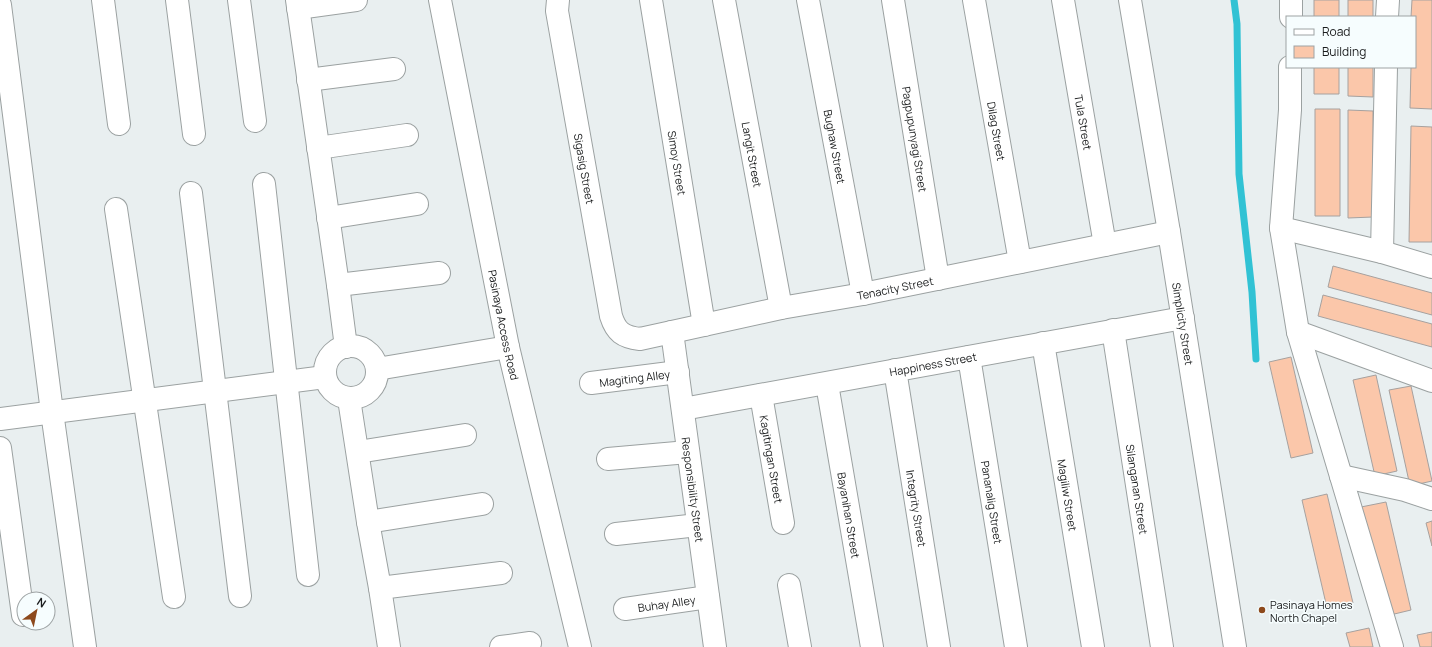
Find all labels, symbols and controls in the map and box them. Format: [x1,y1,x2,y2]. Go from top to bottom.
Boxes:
legend [1286,16,1416,68]
text: Road [1322,23,1350,40]
text: Building [1322,43,1366,60]
street label: Pagpupunyagi Street [900,85,931,193]
street label: Tula Street [1072,93,1096,151]
street label: Dilag Street [984,100,1010,162]
street label: Bughaw Street [821,108,850,185]
street label: Langit Street [739,120,766,188]
street label: Simoy Street [665,129,690,196]
street label: Sigasig Street [571,132,598,205]
street label: Pasinaya Access Road [485,268,523,381]
street label: Tenacity Street [856,272,935,302]
street label: Simplicity Street [1170,281,1198,366]
street label: Happiness Street [888,348,978,379]
street label: Magiting Alley [598,366,671,389]
street label: Kagitingan Street [757,414,787,504]
street label: Responsibility Street [679,436,708,543]
street label: Silanganan Street [1123,443,1152,535]
street label: Magiliw Street [1055,458,1081,532]
street label: Pananalig Street [978,459,1007,545]
street label: Integrity Street [903,469,930,548]
street label: Bayanihan Street [835,471,864,559]
north arrow [16,591,56,631]
street label: Buhay Alley [637,591,696,615]
text: N [34,594,49,611]
place label: Pasinaya Homes North Chapel [1270,597,1353,625]
marker: Pasinaya Homes North Chapel [1257,605,1267,615]

